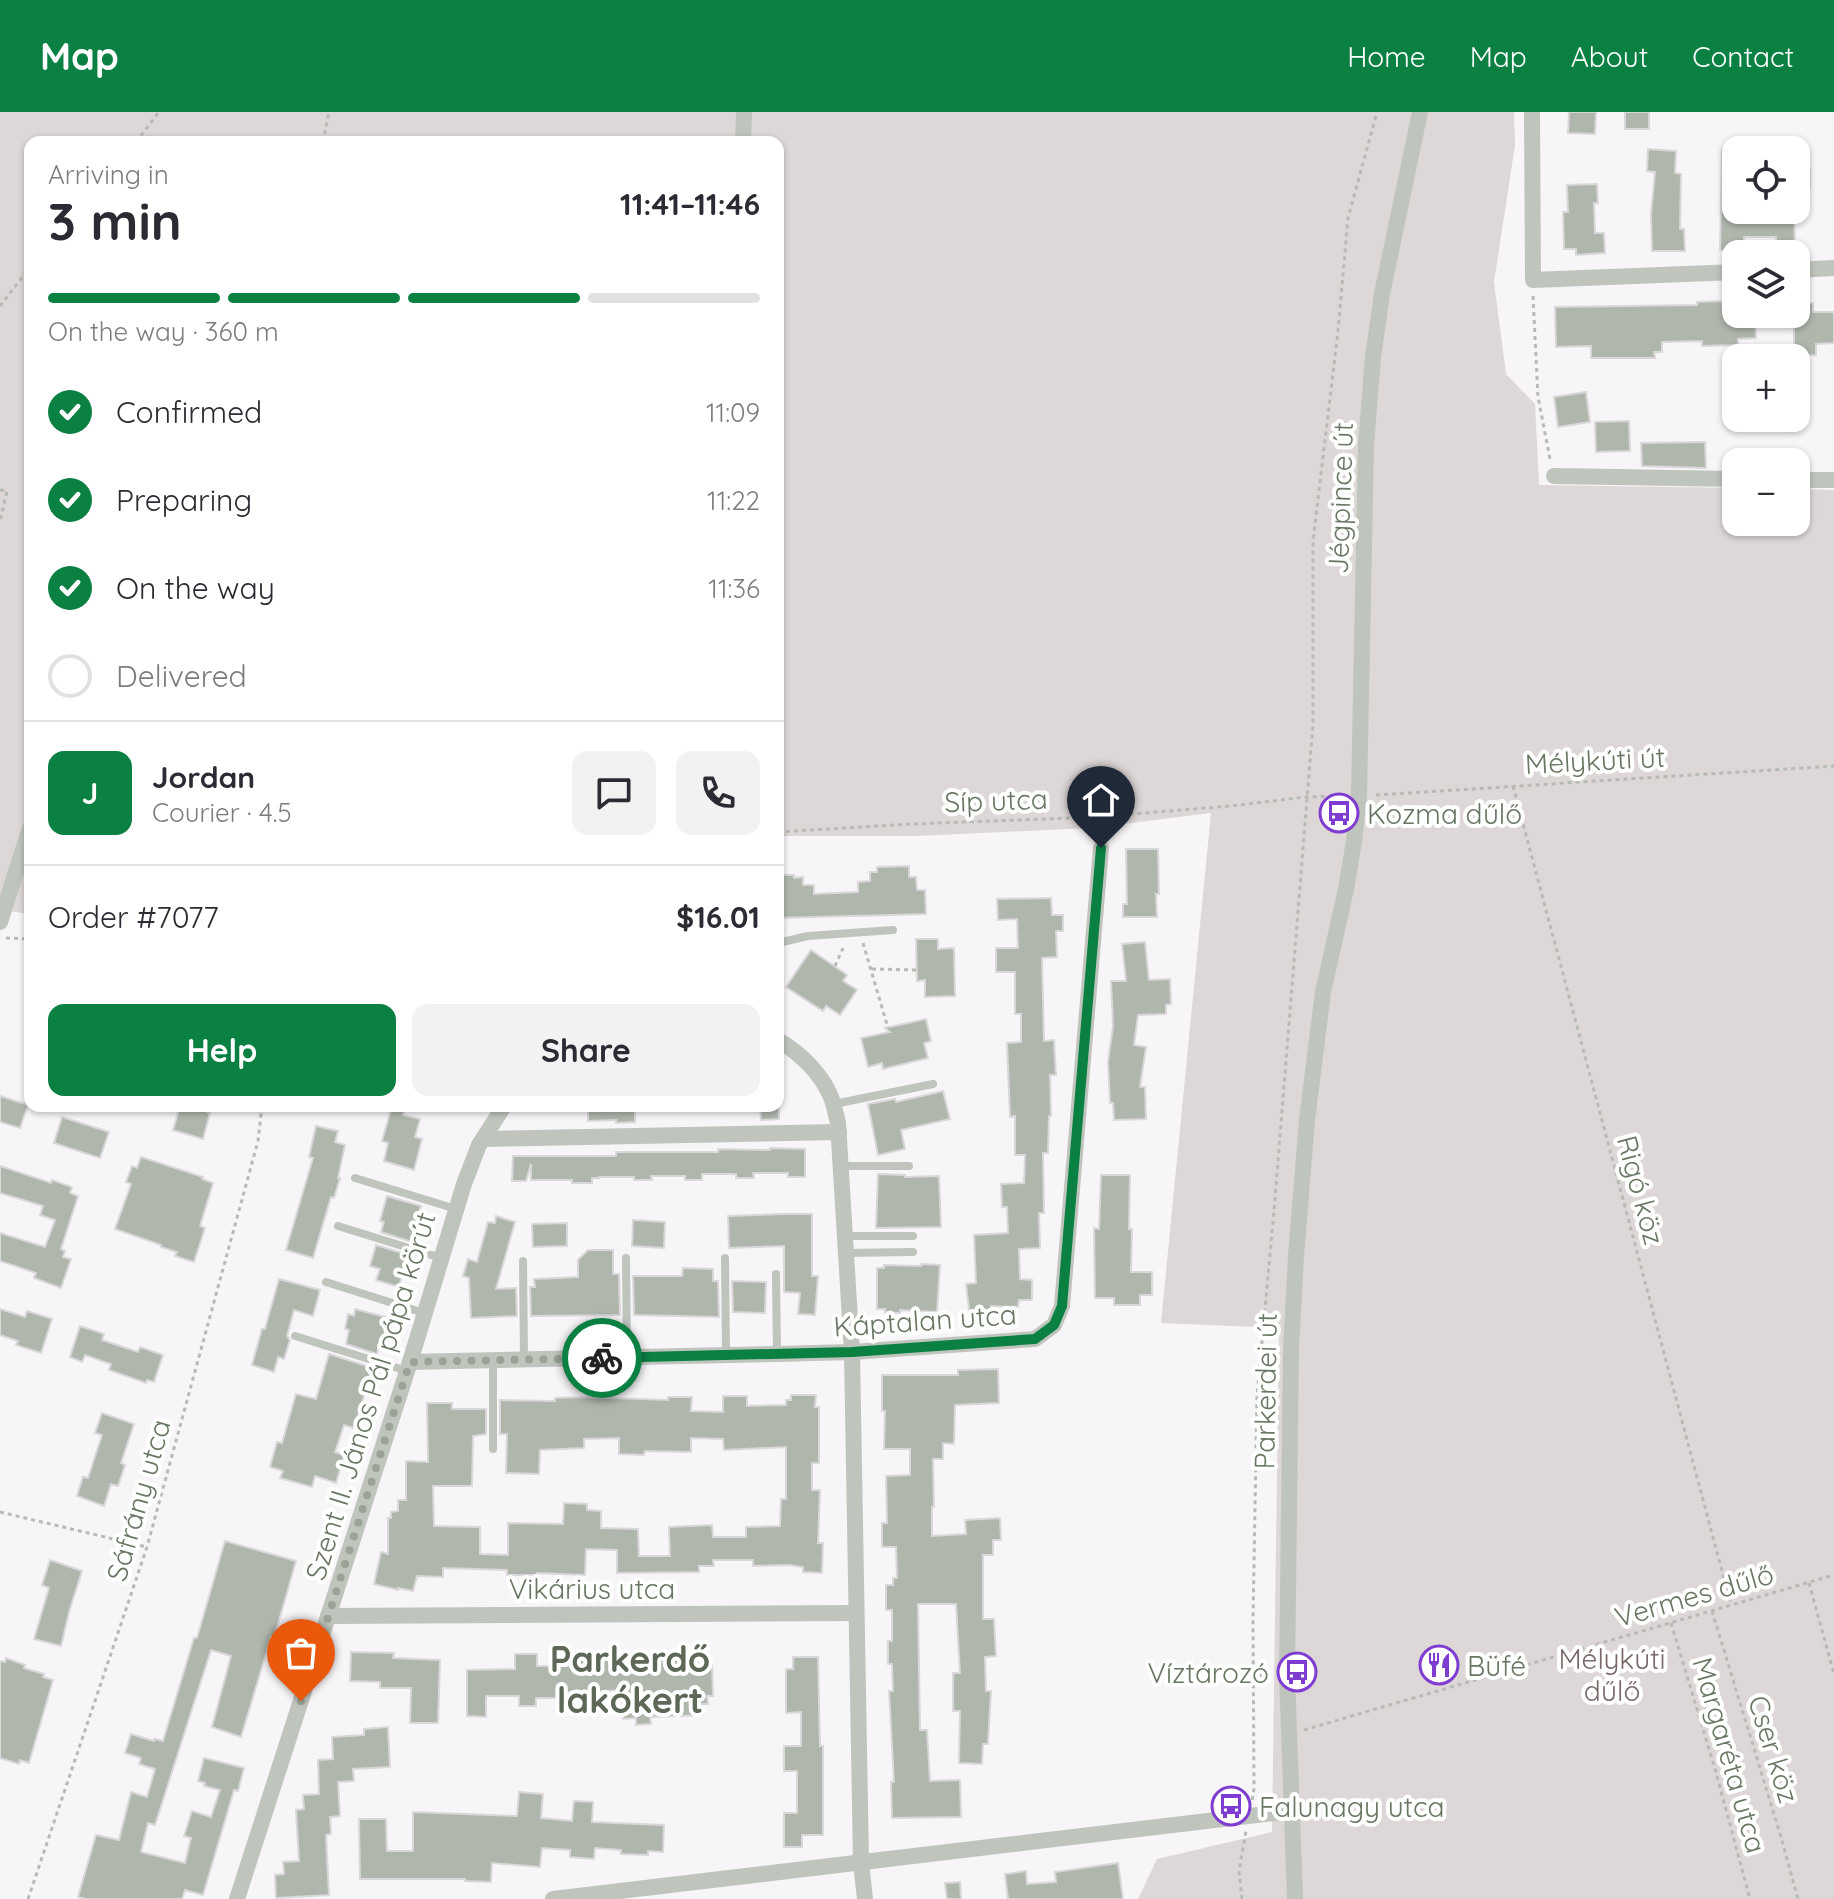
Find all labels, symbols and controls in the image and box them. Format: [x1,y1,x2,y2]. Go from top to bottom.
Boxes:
text: Map [40,32,119,80]
text: Home [1347,39,1426,74]
text: Map [1470,39,1527,74]
text: About [1571,39,1648,74]
text: Contact [1692,39,1794,74]
map controls [1722,136,1810,536]
button: locate [1722,136,1810,224]
text: Arriving in [48,158,169,191]
text: 11:41–11:46 [620,185,760,223]
text: 3 min [48,188,182,253]
button: layers [1722,240,1810,328]
text: On the way · 360 m [48,315,279,348]
button: + [1722,344,1810,432]
icon: check [48,390,92,434]
text: Confirmed [116,393,262,431]
text: 11:09 [706,396,760,429]
street label: Jégpince út [1320,422,1360,574]
button: − [1722,448,1810,536]
icon: check [48,478,92,522]
text: Preparing [116,481,252,519]
text: 11:22 [707,484,760,517]
icon: check [48,566,92,610]
text: On the way [116,569,275,607]
text: 11:36 [708,572,760,605]
text: Delivered [116,657,247,695]
street label: Mélykúti út [1524,739,1666,781]
button: chat [572,751,656,835]
button: phone [676,751,760,835]
text: Jordan [152,758,255,796]
pin [1067,766,1135,848]
text: J [82,774,98,812]
icon: home [1079,778,1123,822]
street label: Síp utca [944,781,1048,819]
bus stop icon: Kozma dűlő [1318,792,1360,834]
text: Courier · 4.5 [152,796,292,829]
place label: Kozma dűlő [1367,796,1522,831]
text: Order #7077 [48,898,219,936]
text: $16.01 [676,898,760,936]
button: Help [48,1004,396,1096]
button: Share [412,1004,760,1096]
street label: Rigó köz [1610,1131,1672,1249]
street label: Szent II. János Pál pápa körút [297,1208,443,1584]
street label: Káptalan utca [832,1296,1018,1344]
street label: Parkerdei út [1246,1312,1284,1470]
courier [562,1318,642,1398]
icon: bike [580,1336,624,1380]
street label: Sáfrány utca [98,1415,178,1585]
street label: Vermes dűlő [1611,1556,1777,1634]
street label: Vikárius utca [509,1571,675,1606]
pin [267,1619,335,1701]
icon: bag [279,1631,323,1675]
district label: Parkerdő lakókert [550,1636,710,1722]
park label: Mélykúti dűlő [1558,1641,1666,1708]
restaurant icon: Büfé [1418,1644,1460,1686]
place label: Büfé [1467,1648,1526,1683]
bus stop icon: Víztározó [1276,1651,1318,1693]
street label: Margaréta utca [1685,1653,1775,1857]
place label: Víztározó [1147,1655,1269,1690]
street label: Cser köz [1741,1691,1807,1807]
bus stop icon: Falunagy utca [1210,1785,1252,1827]
place label: Falunagy utca [1259,1789,1444,1824]

